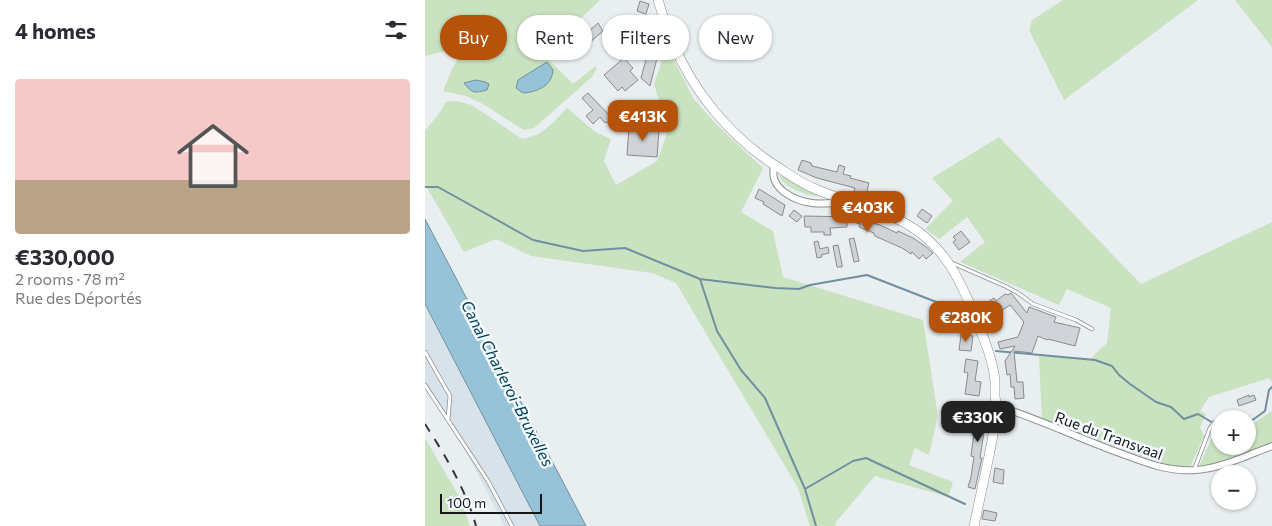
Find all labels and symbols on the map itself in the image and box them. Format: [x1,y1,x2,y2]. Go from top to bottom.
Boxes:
pin: €413K [608,100,678,142]
pin: €403K [833,190,903,233]
water label: Canal Charleroi-Bruxelles [458,297,558,469]
pin: €280K [931,300,1001,343]
pin: €330K [943,400,1013,443]
street label: Rue du Transvaal [1053,407,1165,463]
scale bar [440,491,543,514]

